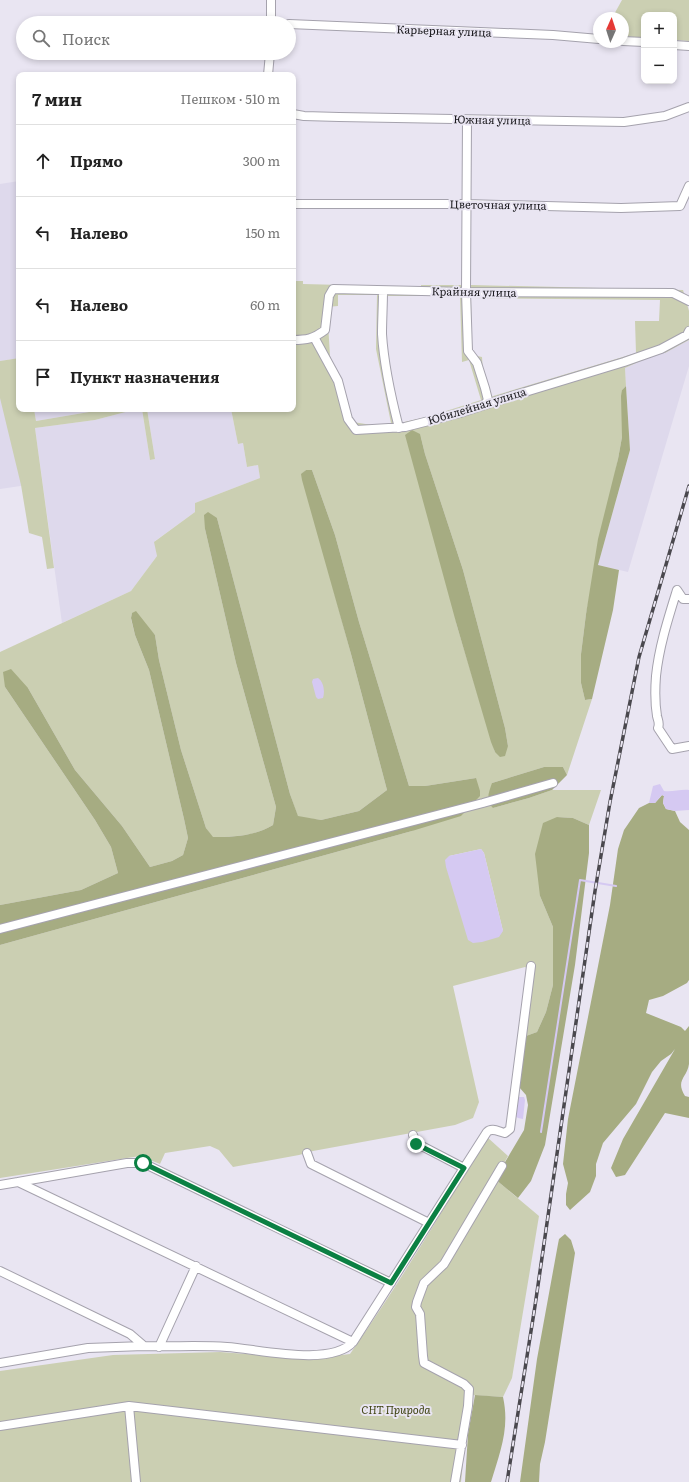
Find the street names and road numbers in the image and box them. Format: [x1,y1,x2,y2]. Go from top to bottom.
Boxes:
street label: Карьерная улица [396,20,492,40]
street label: Южная улица [453,110,531,128]
street label: Цветочная улица [449,195,547,213]
street label: Крайняя улица [431,282,517,300]
street label: Юбилейная улица [426,382,528,428]

